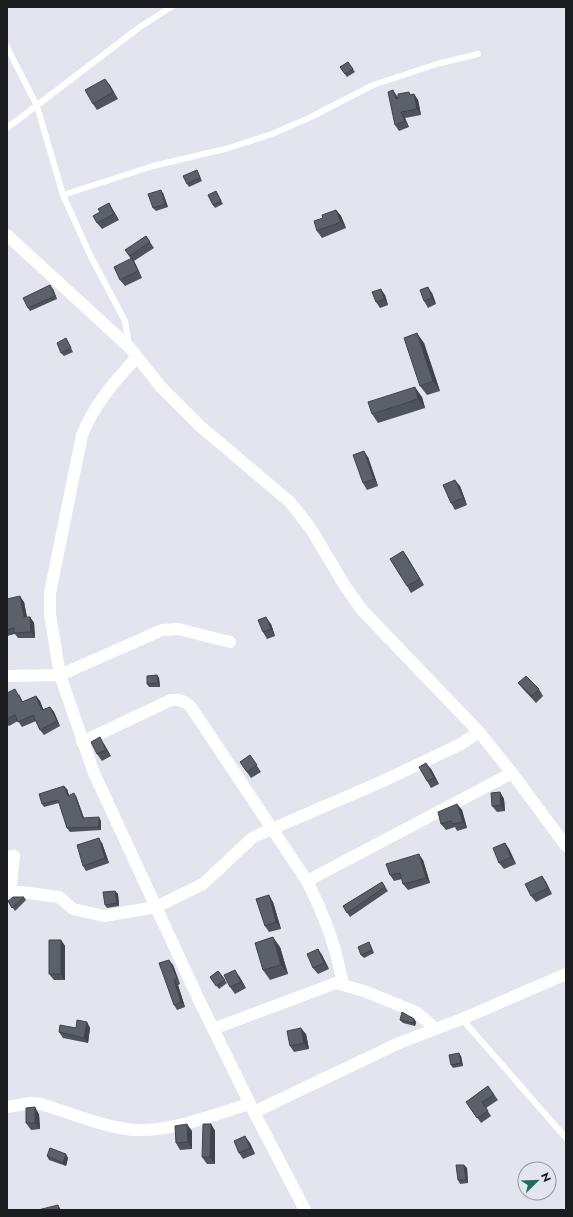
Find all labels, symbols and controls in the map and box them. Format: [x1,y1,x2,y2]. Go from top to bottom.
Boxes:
north arrow [517,1161,557,1201]
text: N [537,1170,555,1184]

